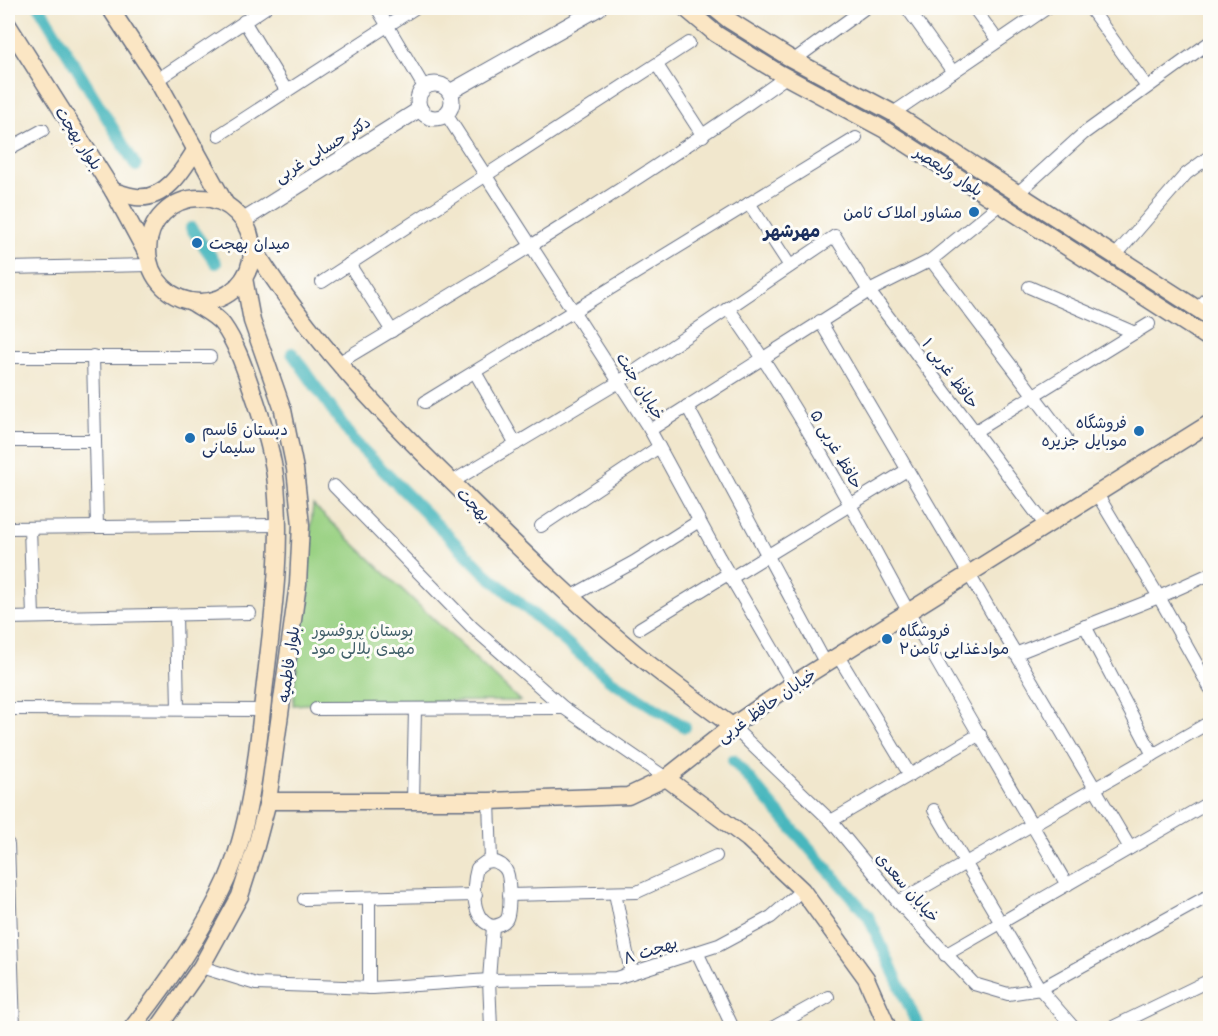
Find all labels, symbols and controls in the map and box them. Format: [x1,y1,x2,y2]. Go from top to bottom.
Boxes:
street label: بلوار بهجت [50,101,109,174]
street label: دکتر حسابی غربی [269,109,374,187]
street label: بلوار ولیعصر [909,138,989,201]
place label: مشاور املاک ثامن [843,199,962,223]
marker: مشاور املاک ثامن [967,205,981,219]
district label: مهرشهر [762,216,820,243]
place label: میدان بهجت [209,230,290,254]
marker: میدان بهجت [190,236,204,250]
street label: حافظ غربی ۱ [917,332,986,413]
street label: خیابان جنت [612,347,672,424]
street label: حافظ غربی ۵ [805,404,870,493]
place label: فروشگاه موبایل جزیره [1042,409,1127,451]
place label: دبستان قاسم سلیمانی [202,416,288,458]
marker: فروشگاه موبایل جزیره [1132,424,1146,438]
marker: دبستان قاسم سلیمانی [183,431,197,445]
street label: بهجت [452,481,497,526]
park label: بوستان پروفسور مهدی بلالی مود [311,617,415,659]
place label: فروشگاه موادغذایی ثامن۲ [899,617,1009,659]
street label: بلوار فاطمیه [270,624,304,704]
marker: فروشگاه موادغذایی ثامن۲ [880,632,894,646]
street label: خیابان حافظ غربی [711,661,820,747]
street label: خیابان سعدی [871,846,946,927]
street label: بهجت ۸ [619,929,680,969]

